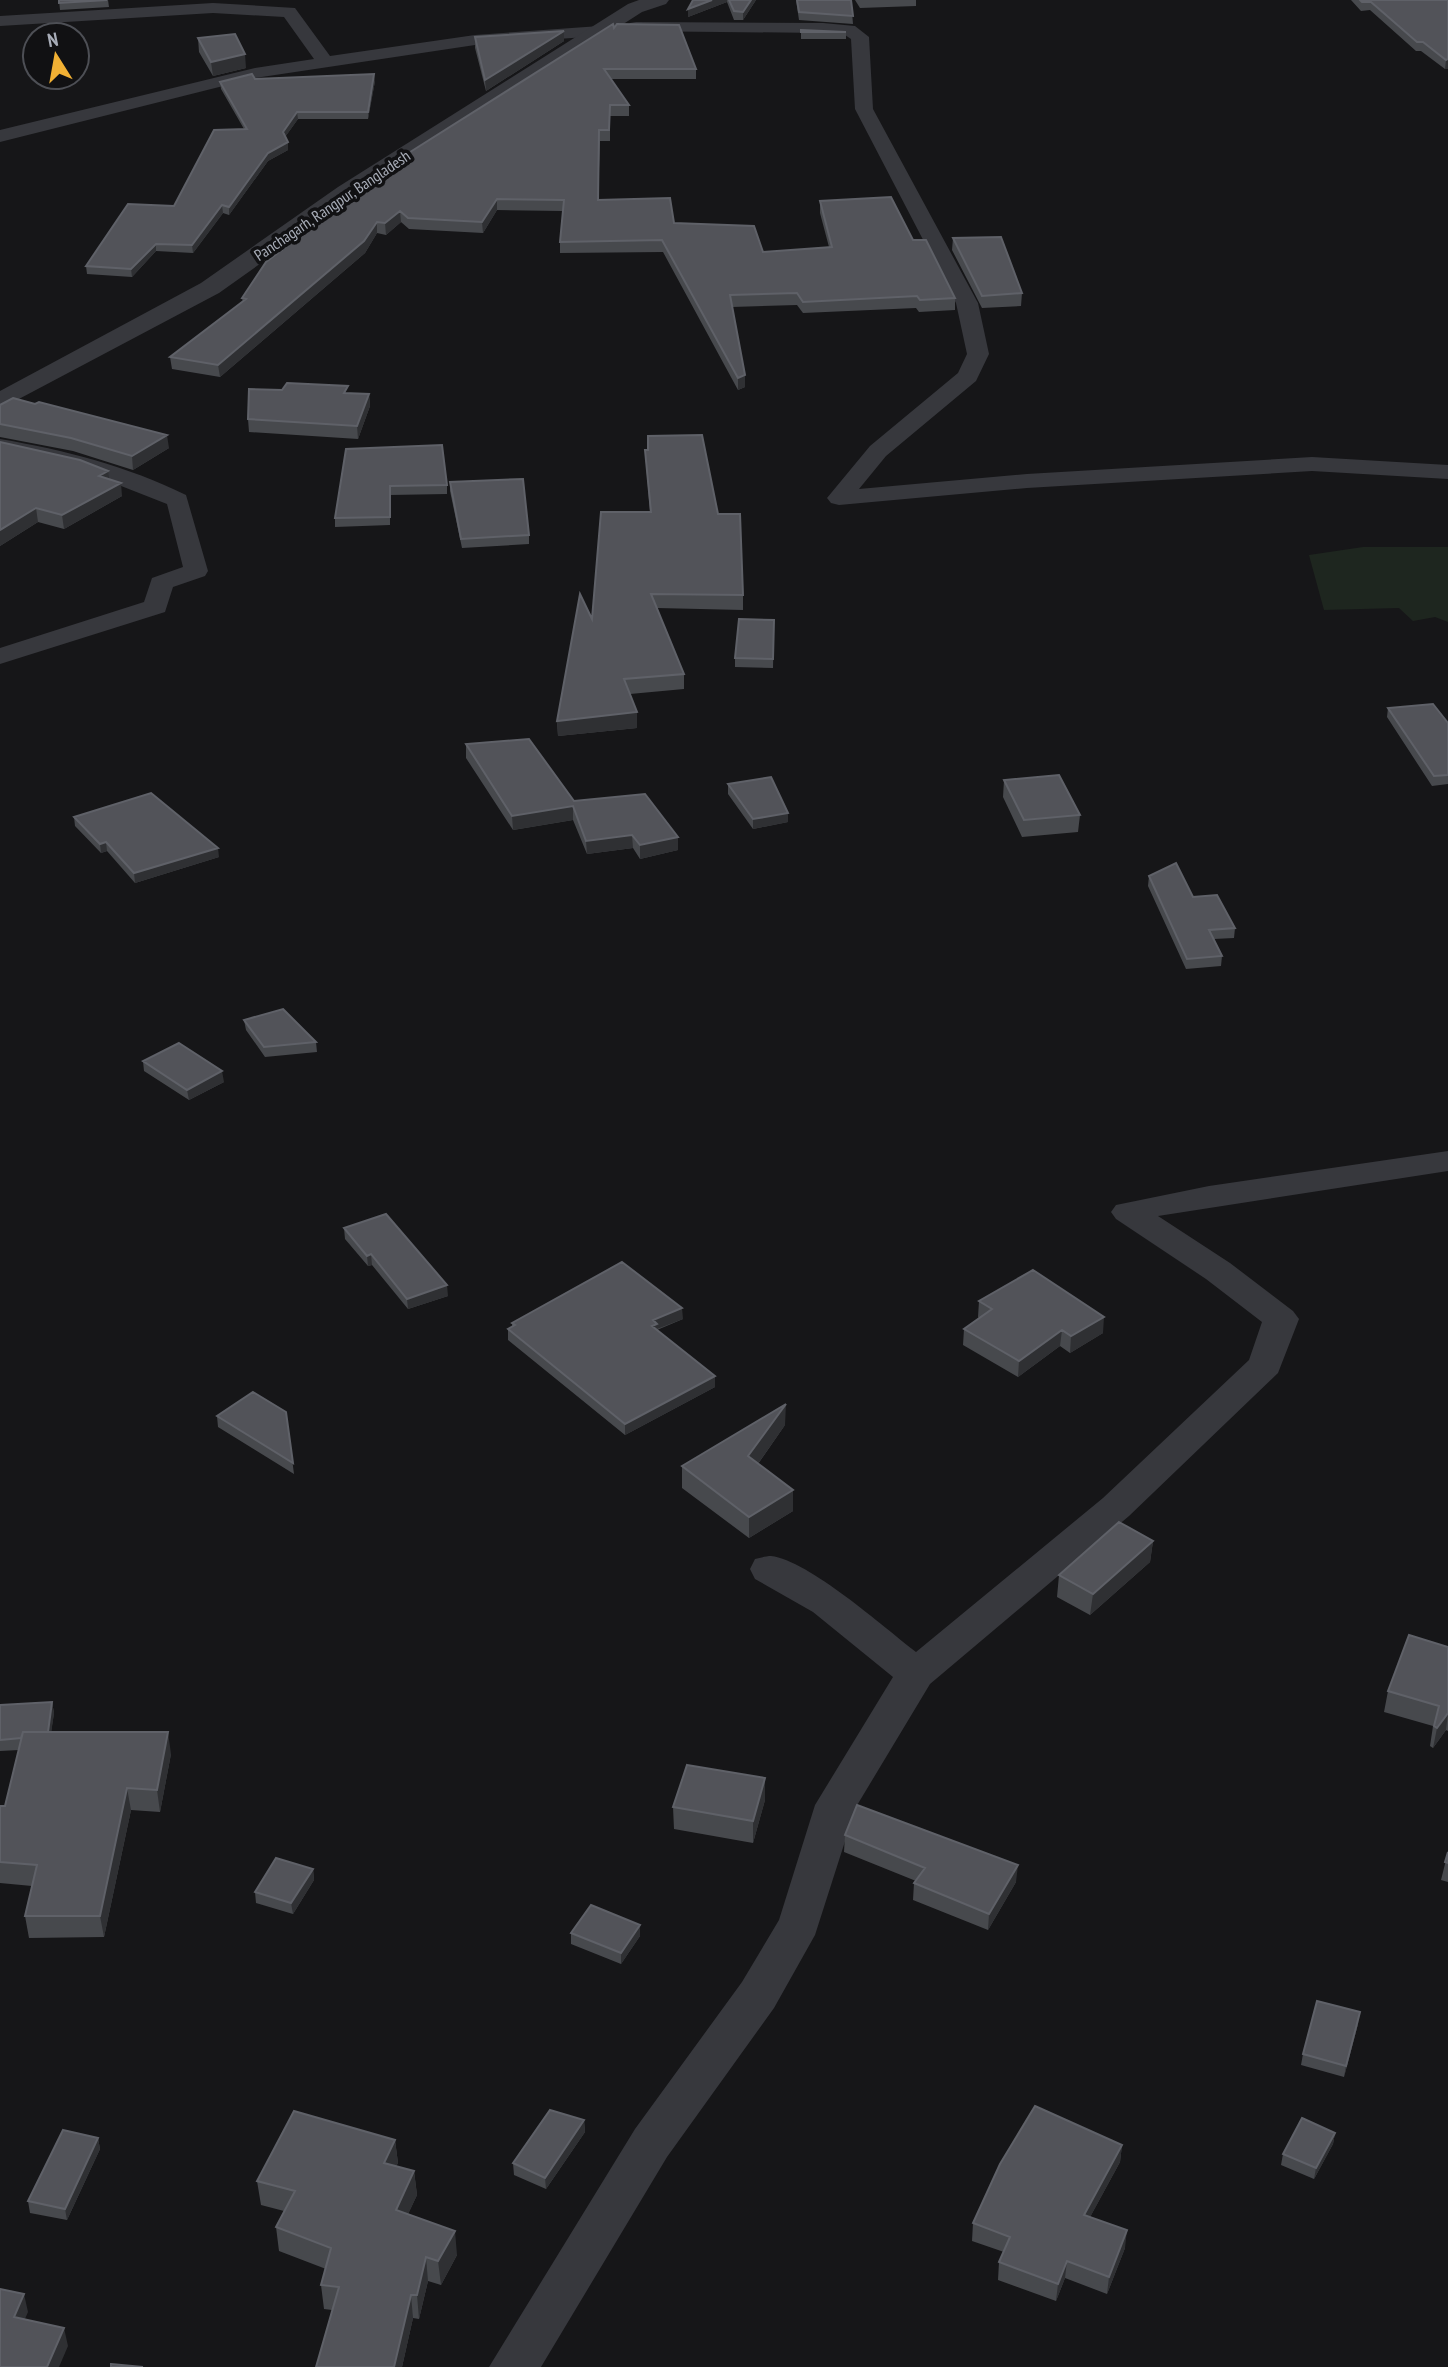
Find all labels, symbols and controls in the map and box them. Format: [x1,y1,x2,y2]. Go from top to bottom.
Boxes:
north arrow [21,21,91,91]
text: N [45,27,60,52]
street label: Panchagarh, Rangpur, Bangladesh [250,145,414,265]

